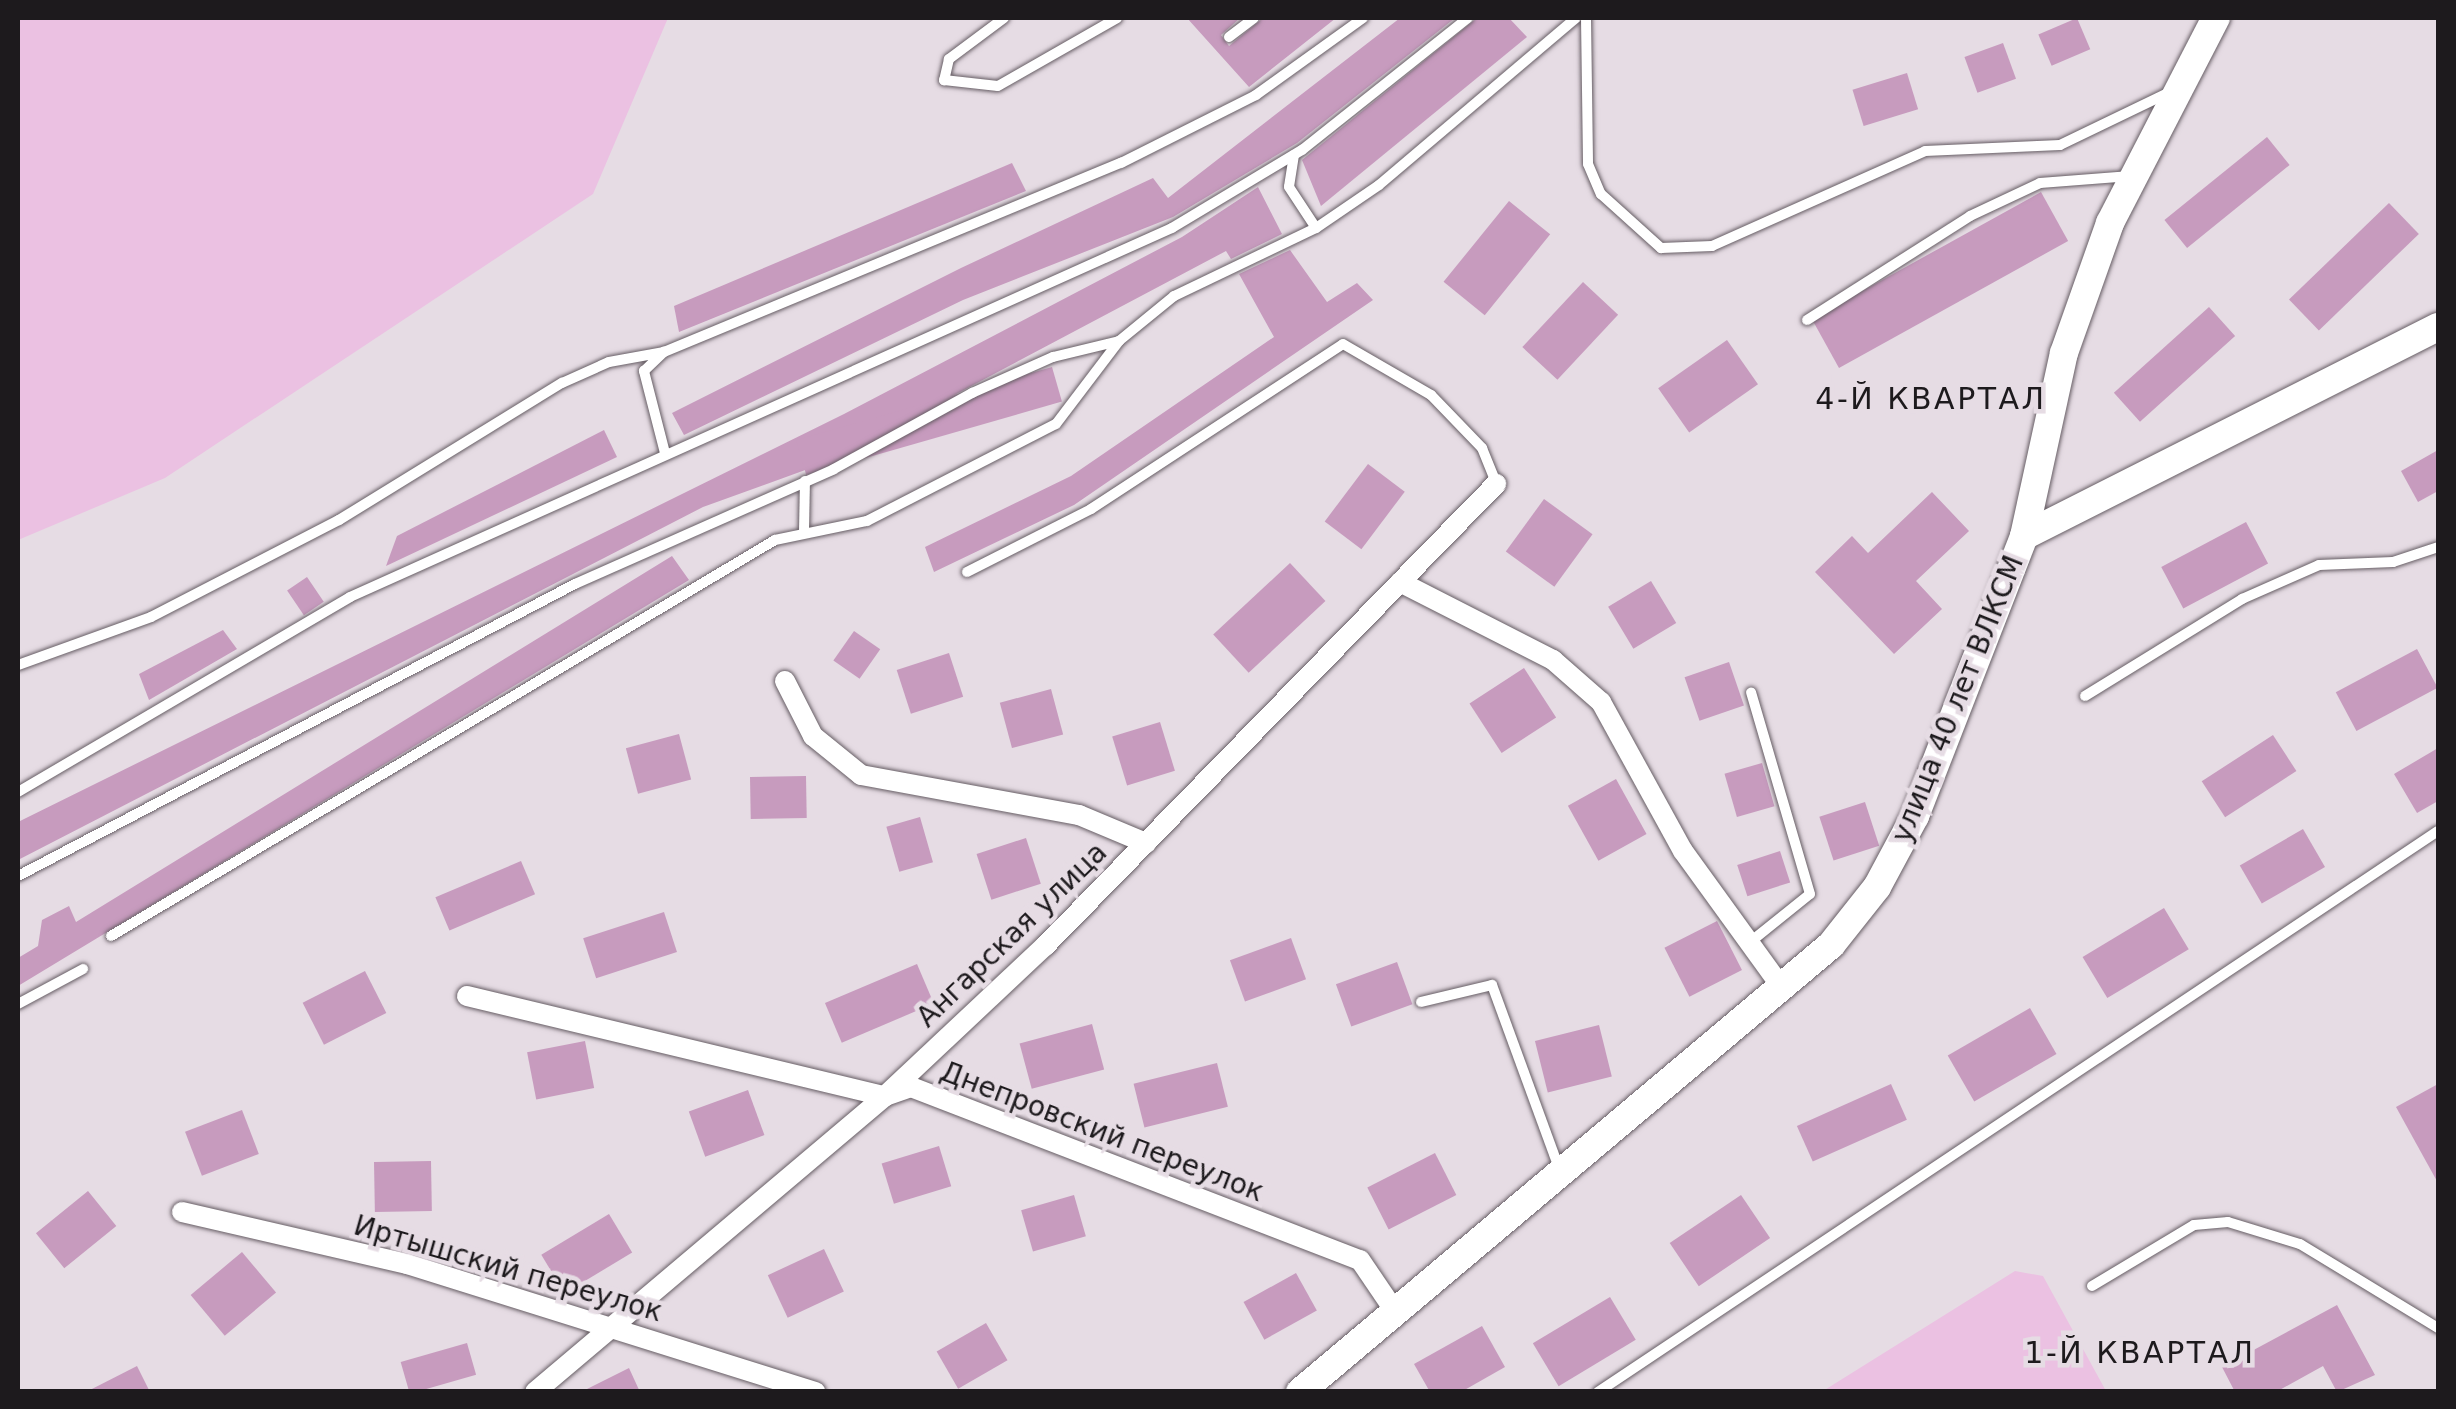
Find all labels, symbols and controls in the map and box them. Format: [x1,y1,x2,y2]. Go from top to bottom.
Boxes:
district label: 4-Й КВАРТАЛ [1815,381,2047,417]
street label: улица 40 лет ВЛКСМ [1885,551,2031,847]
street label: Ангарская улица [910,836,1114,1034]
street label: Днепровский переулок [936,1055,1268,1209]
street label: Иртышский переулок [350,1209,666,1329]
district label: 1-Й КВАРТАЛ [2024,1335,2256,1371]

